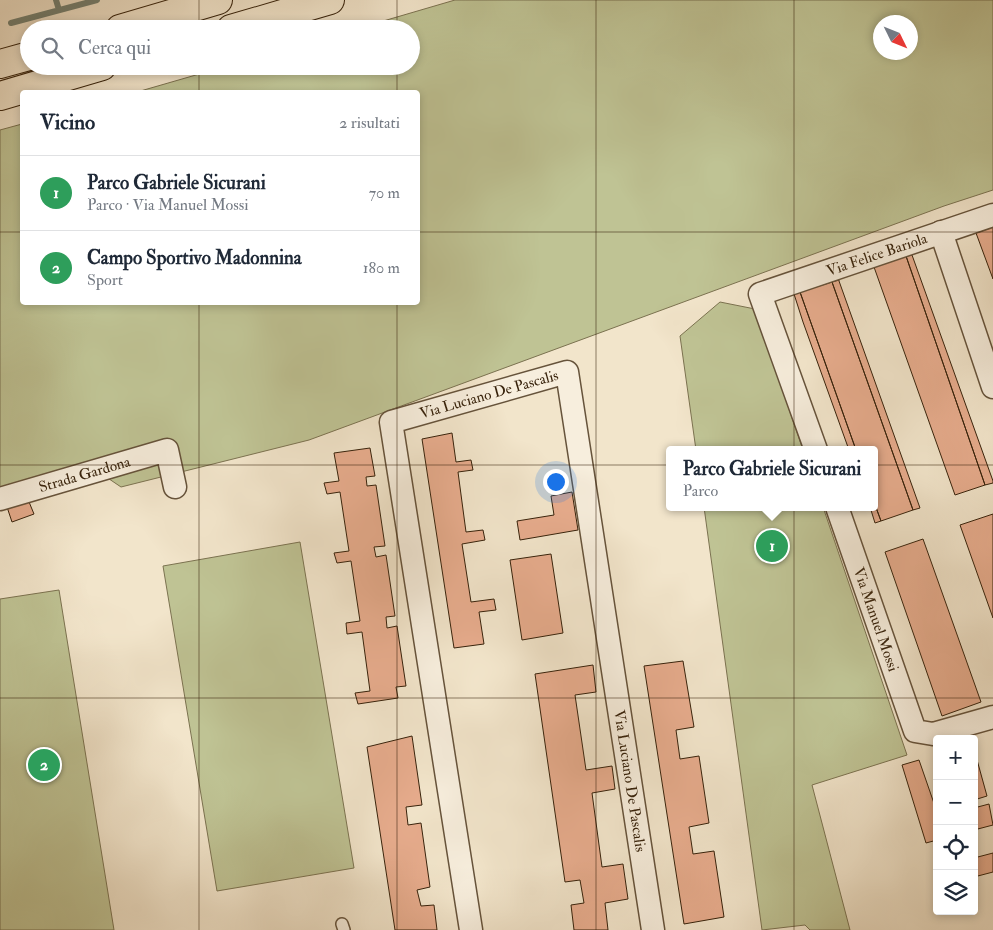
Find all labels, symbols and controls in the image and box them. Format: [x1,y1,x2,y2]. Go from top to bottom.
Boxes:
north arrow [873,15,918,60]
search box [20,20,420,75]
icon: search [38,34,66,62]
text: Cerca qui [78,36,151,60]
text: Vicino [40,109,95,136]
text: 2 risultati [339,113,400,133]
text: Parco Gabriele Sicurani [87,171,266,195]
text: 1 [53,183,59,203]
text: 70 m [369,183,400,203]
text: Parco · Via Manuel Mossi [87,195,249,215]
street label: Via Felice Bariola [824,229,931,281]
text: Campo Sportivo Madonnina [87,246,302,270]
text: 2 [52,258,60,278]
text: 180 m [363,258,400,278]
text: Sport [87,270,123,290]
street label: Via Luciano De Pascalis [417,366,561,423]
popup [666,446,878,511]
street label: Strada Gardona [37,452,133,497]
text: Parco Gabriele Sicurani [683,457,861,481]
your location [543,469,569,495]
text: Parco [683,481,718,501]
pin: 1 [756,527,788,565]
street label: Via Manuel Mossi [849,565,903,674]
street label: Via Luciano De Pascalis [609,709,650,853]
map controls [933,735,978,915]
button: + [933,735,978,780]
pin: 2 [28,746,60,784]
button: − [933,780,978,825]
button: locate [933,825,978,870]
button: layers [933,870,978,915]

